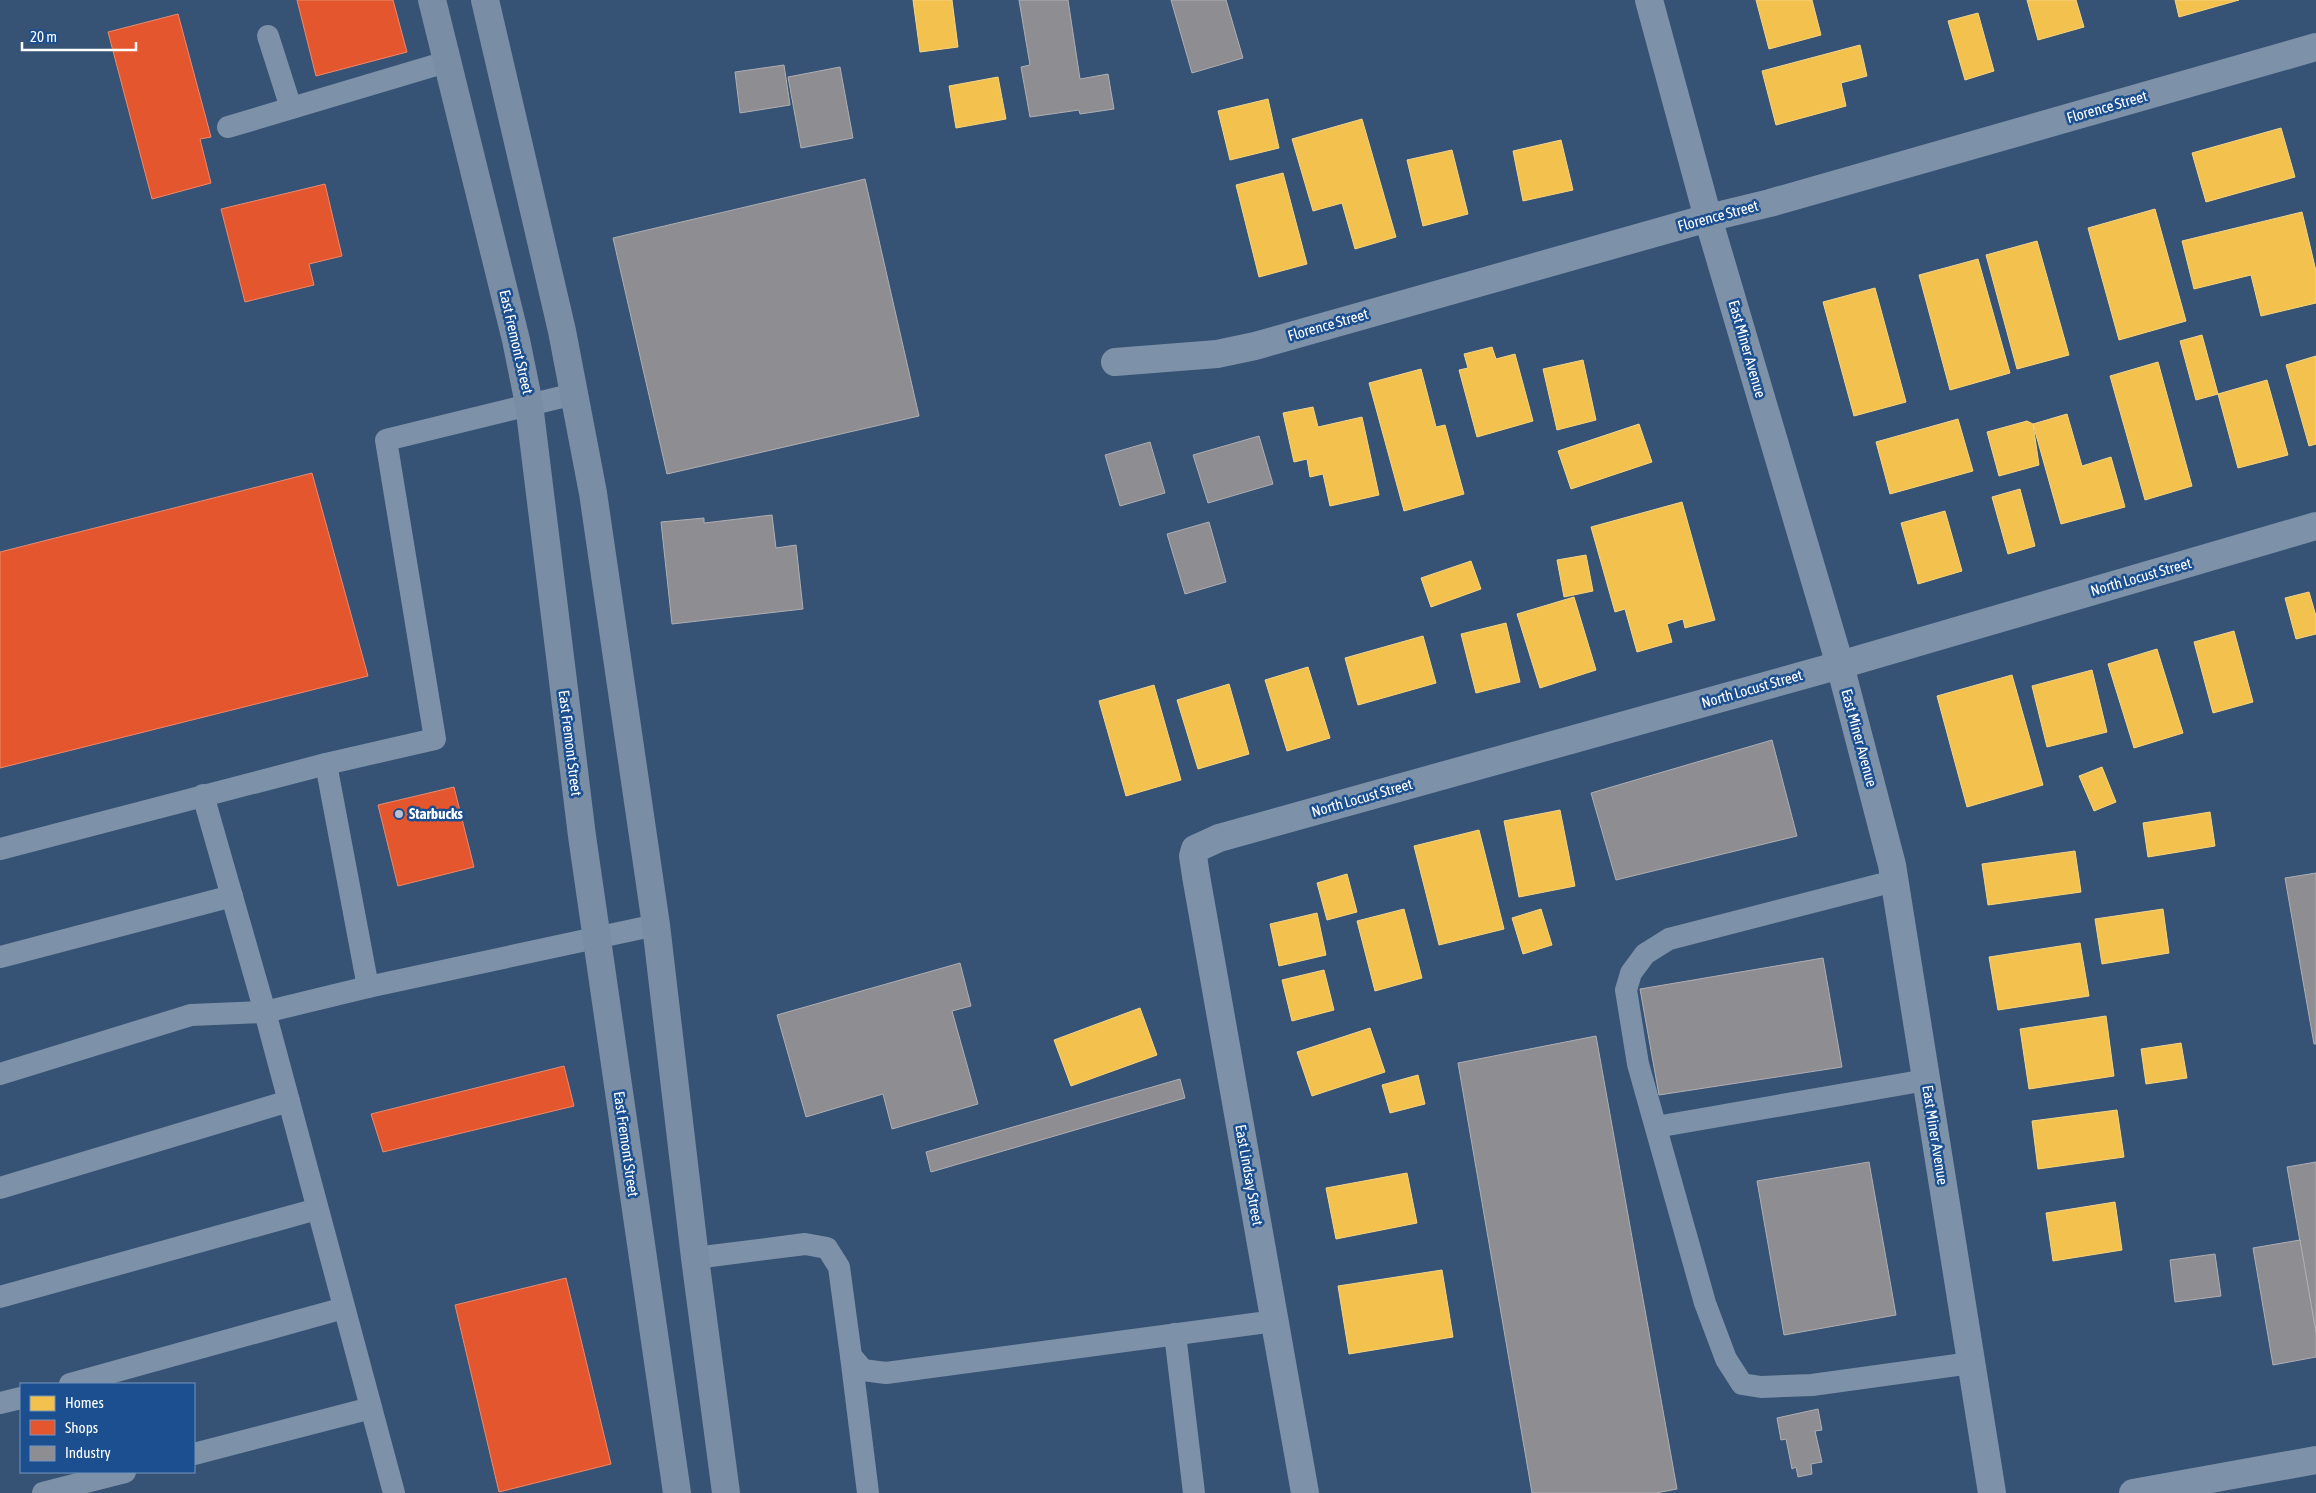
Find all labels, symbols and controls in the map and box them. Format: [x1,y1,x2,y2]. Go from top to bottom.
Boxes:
scale bar [22,20,136,52]
text: 20 m [30,28,57,45]
street label: Florence Street [2065,87,2149,126]
street label: Florence Street [1676,197,1760,234]
street label: East Fremont Street [496,288,537,396]
street label: East Miner Avenue [1725,298,1770,400]
street label: Florence Street [1286,305,1370,344]
street label: North Locust Street [2089,554,2193,599]
street label: North Locust Street [1700,666,1804,711]
street label: East Miner Avenue [1838,687,1881,789]
street label: East Fremont Street [556,689,585,797]
street label: North Locust Street [1310,775,1414,820]
place label: Starbucks [409,805,464,822]
marker: Starbucks [393,808,405,820]
street label: East Miner Avenue [1919,1084,1952,1186]
street label: East Fremont Street [611,1090,642,1198]
street label: East Lindsay Street [1232,1123,1267,1227]
legend [20,1383,195,1473]
text: Homes [65,1394,104,1411]
text: Shops [65,1419,98,1436]
text: Industry [65,1444,111,1461]

